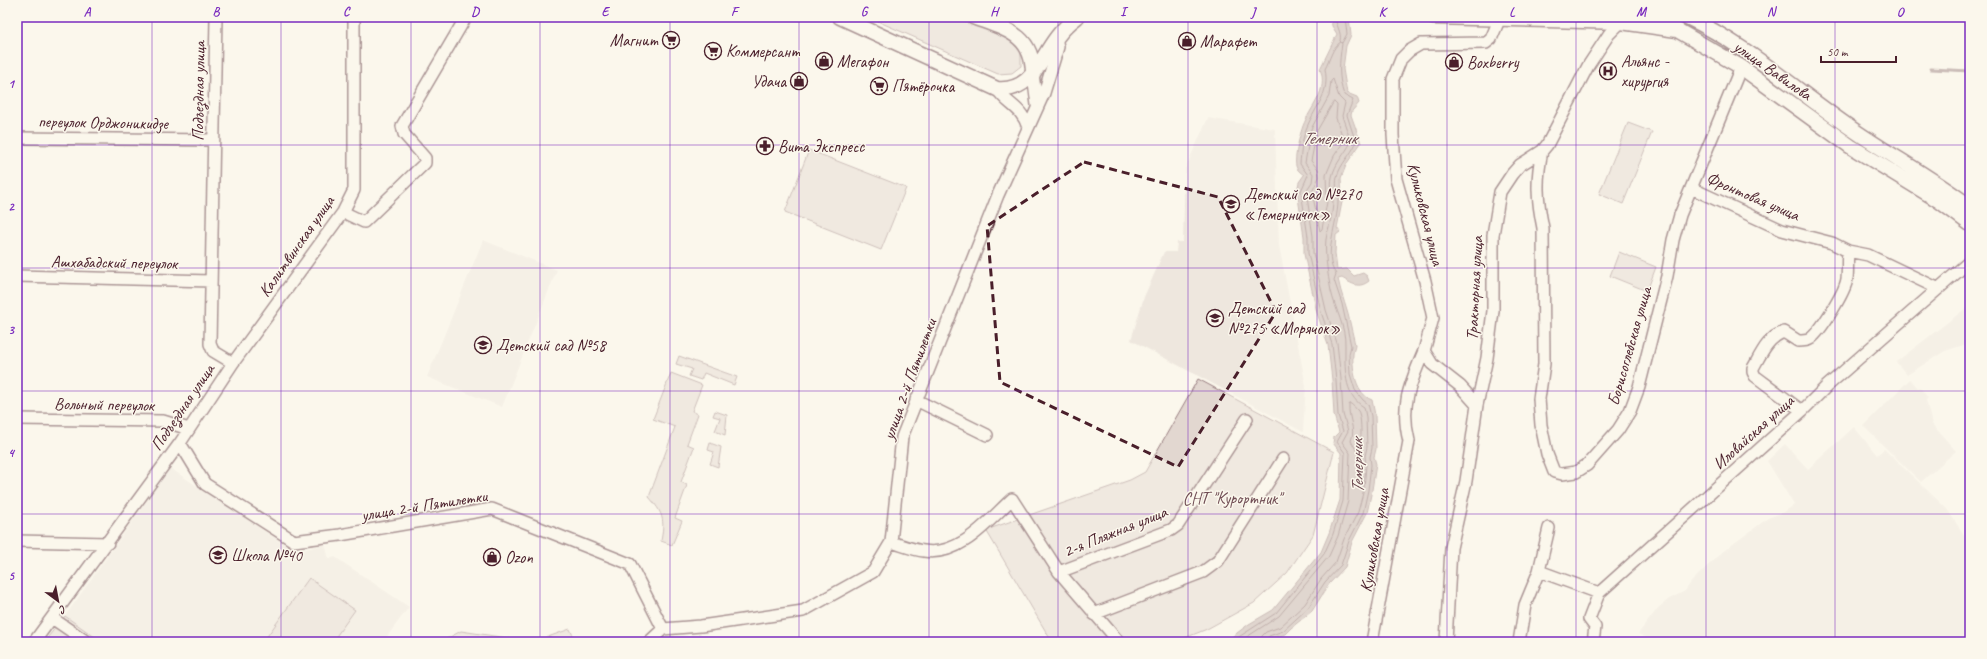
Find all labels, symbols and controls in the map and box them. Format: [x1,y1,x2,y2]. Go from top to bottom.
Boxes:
text: A [84,4,92,20]
text: B [213,4,221,20]
text: C [343,4,351,20]
text: D [471,4,480,20]
text: E [602,4,611,20]
text: F [731,4,740,20]
text: G [861,4,869,20]
text: H [990,4,1000,20]
text: I [1120,4,1129,20]
text: J [1250,4,1257,20]
text: K [1379,4,1389,20]
text: L [1509,4,1516,20]
text: M [1636,4,1647,20]
text: N [1767,4,1778,20]
text: O [1897,4,1906,20]
place label: Магнит [610,30,658,51]
supermarket icon: Магнит [661,30,681,50]
shop icon: Марафет [1177,31,1197,51]
place label: Марафет [1200,31,1257,52]
street label: улица Вавилова [1729,35,1817,106]
scale bar [1821,38,1896,64]
street label: Подъездная улица [187,39,211,141]
supermarket icon: Коммерсант [703,41,723,61]
place label: Коммерсант [726,41,800,62]
text: 50 m [1827,44,1849,60]
shop icon: Мегафон [814,51,834,71]
place label: Мегафон [837,51,890,72]
place label: Альянс - хирургия [1621,51,1670,92]
shop icon: Boxberry [1444,52,1464,72]
place label: Boxberry [1467,52,1520,73]
hospital icon: Альянс - хирургия [1598,61,1618,81]
place label: Удача [752,71,787,92]
shop icon: Удача [789,71,809,91]
text: 1 [8,76,16,92]
supermarket icon: Пятёрочка [869,76,889,96]
place label: Пятёрочка [892,76,955,97]
street label: переулок Орджоникидзе [38,111,170,135]
water label: Темерник [1302,127,1360,149]
pharmacy icon: Вита Экспресс [755,136,775,156]
place label: Вита Экспресс [778,136,865,157]
street label: Куликовская улица [1403,161,1449,269]
street label: Фронтовая улица [1703,167,1804,226]
place label: Детский сад №270 «Темерничок» [1244,184,1363,225]
street label: Калитвинская улица [254,191,340,301]
school or university icon: Детский сад №270 «Темерничок» [1221,194,1241,214]
text: 2 [8,199,15,215]
street label: Тракторная улица [1461,234,1488,341]
street label: Ашхабадский переулок [51,251,179,274]
street label: Борисоглебская улица [1603,282,1657,408]
place label: Детский сад №275 «Морячок» [1228,298,1340,339]
school or university icon: Детский сад №275 «Морячок» [1205,308,1225,328]
street label: улица 2-й Пятилетки [878,314,942,443]
text: 3 [8,322,15,338]
school or university icon: Детский сад №58 [473,335,493,355]
place label: Детский сад №58 [496,335,608,356]
street label: Подъездная улица [146,358,221,455]
street label: Иловайская улица [1708,390,1799,474]
street label: Вольный переулок [54,393,156,416]
water label: Темерник [1345,435,1368,494]
text: 4 [8,445,16,461]
street label: улица 2-й Пятилетки [359,485,490,526]
street label: Куликовская улица [1355,485,1394,594]
park label: СНТ "Курортник" [1183,488,1285,509]
street label: 2-я Пляжная улица [1060,501,1171,562]
school or university icon: Школа №40 [208,545,228,565]
place label: Школа №40 [231,545,303,566]
shop icon: Ozon [482,547,502,567]
place label: Ozon [505,547,533,568]
text: 5 [8,568,15,584]
north arrow [38,581,78,621]
text: С [56,602,69,618]

